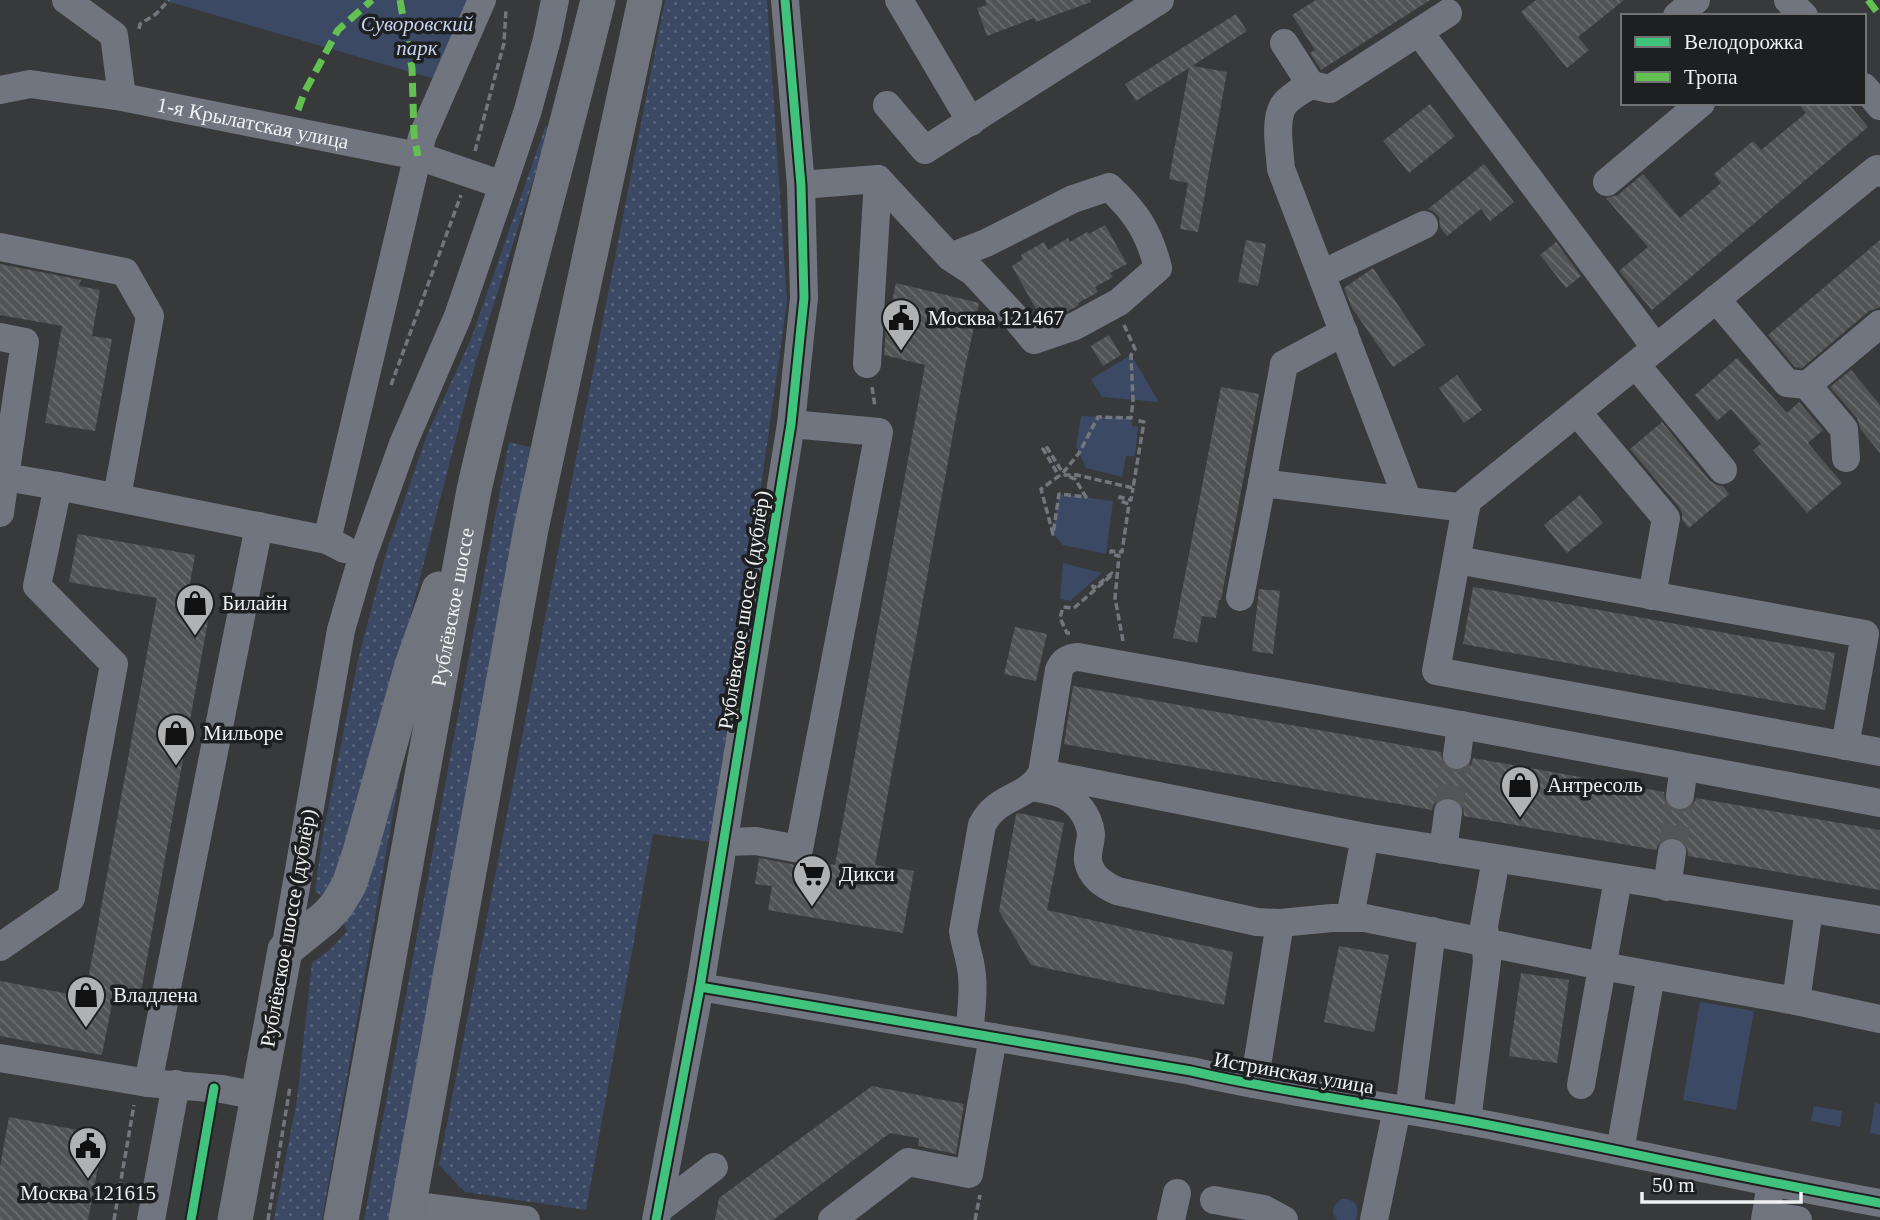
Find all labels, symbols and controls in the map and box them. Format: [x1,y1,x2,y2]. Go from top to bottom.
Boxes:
park label: Суворовский парк [361,12,474,60]
legend [1621,14,1866,105]
text: Велодорожка [1684,30,1804,54]
text: Тропа [1684,65,1738,89]
street label: 1-я Крылатская улица [155,92,352,154]
public building icon: Москва 121467 [880,297,922,352]
place label: Москва 121467 [928,306,1064,330]
street label: Рублёвское шоссе (дублёр) [713,489,775,731]
street label: Рублёвское шоссе [426,526,479,688]
shop icon: Билайн [174,582,216,637]
place label: Билайн [222,591,288,615]
shop icon: Мильоре [155,712,197,767]
place label: Мильоре [203,721,283,745]
shop icon: Антресоль [1499,764,1541,819]
place label: Антресоль [1547,773,1643,797]
street label: Рублёвское шоссе (дублёр) [255,807,321,1049]
supermarket icon: Дикси [791,853,833,908]
place label: Дикси [839,862,895,886]
shop icon: Владлена [65,974,107,1029]
place label: Владлена [113,983,199,1007]
street label: Истринская улица [1212,1047,1377,1099]
public building icon: Москва 121615 [67,1125,109,1180]
scale bar [1642,1160,1801,1204]
text: 50 m [1652,1173,1695,1197]
place label: Москва 121615 [20,1181,156,1205]

